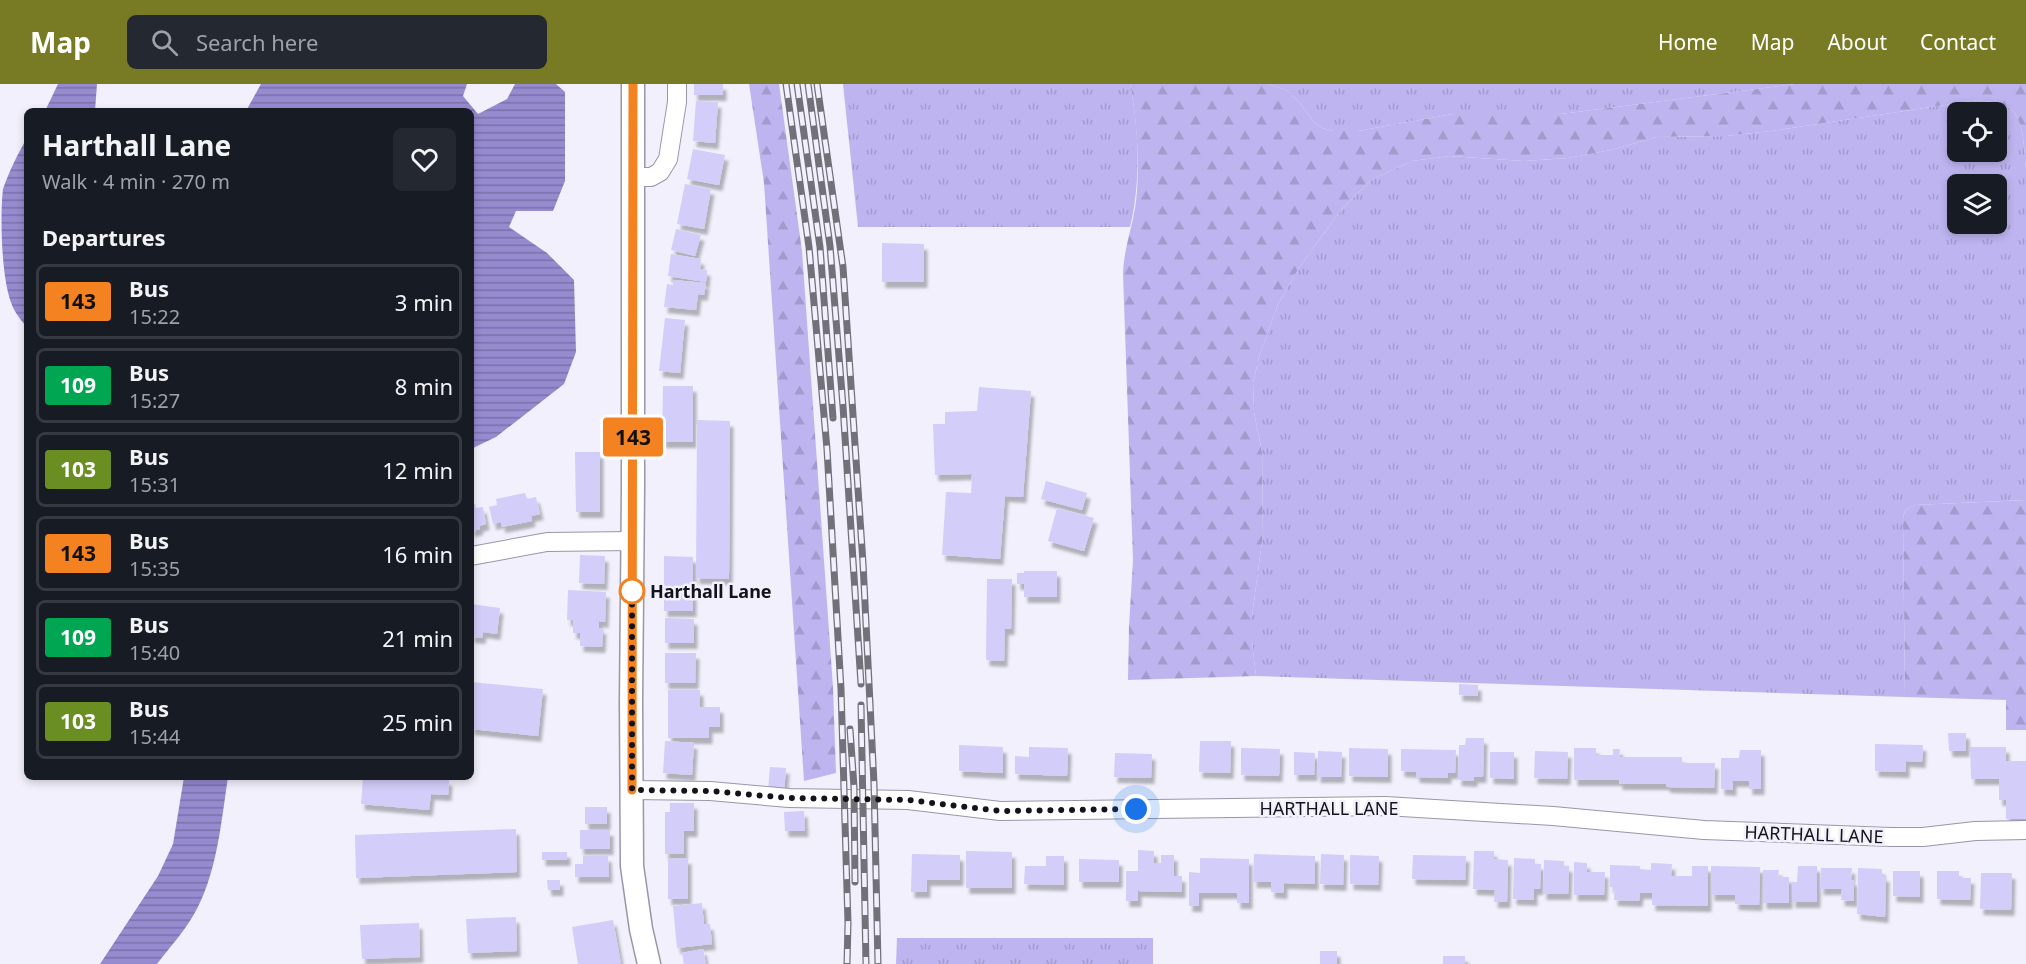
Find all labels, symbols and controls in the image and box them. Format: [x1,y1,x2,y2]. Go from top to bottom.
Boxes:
search box [127,15,547,69]
text: Map [30,23,91,61]
icon: search [148,26,181,59]
text: Search here [196,27,318,57]
text: Home [1658,28,1718,56]
text: Map [1751,28,1794,56]
text: About [1827,28,1887,56]
text: Contact [1920,28,1996,56]
map controls [1947,102,2007,234]
button: locate [1947,102,2007,162]
text: Harthall Lane [42,126,231,164]
button: heart [393,128,456,191]
text: Walk · 4 min · 270 m [42,168,230,195]
button: layers [1947,174,2007,234]
text: Departures [42,222,166,252]
text: Bus [129,273,169,303]
text: 143 [60,287,96,315]
text: 3 min [395,287,453,317]
text: 15:22 [129,303,180,330]
text: Bus [129,357,169,387]
text: 109 [60,371,96,399]
text: 8 min [395,371,453,401]
text: 15:27 [129,387,180,414]
line badge: 143 [598,418,668,456]
text: 143 [615,423,651,451]
text: Bus [129,441,169,471]
text: 103 [60,455,96,483]
text: 12 min [382,455,453,485]
text: 15:31 [129,471,180,498]
text: Bus [129,525,169,555]
text: 143 [60,539,96,567]
text: 16 min [382,539,453,569]
text: 15:35 [129,555,180,582]
marker: Harthall Lane [619,578,645,604]
place label: Harthall Lane [650,579,772,603]
text: Bus [129,609,169,639]
text: 109 [60,623,96,651]
text: 21 min [382,623,453,653]
text: 15:40 [129,639,180,666]
text: Bus [129,693,169,723]
text: 103 [60,707,96,735]
text: 25 min [382,707,453,737]
text: 15:44 [129,723,180,750]
your location [1121,794,1151,824]
street label: HARTHALL LANE [1259,796,1399,820]
street label: HARTHALL LANE [1744,820,1884,848]

